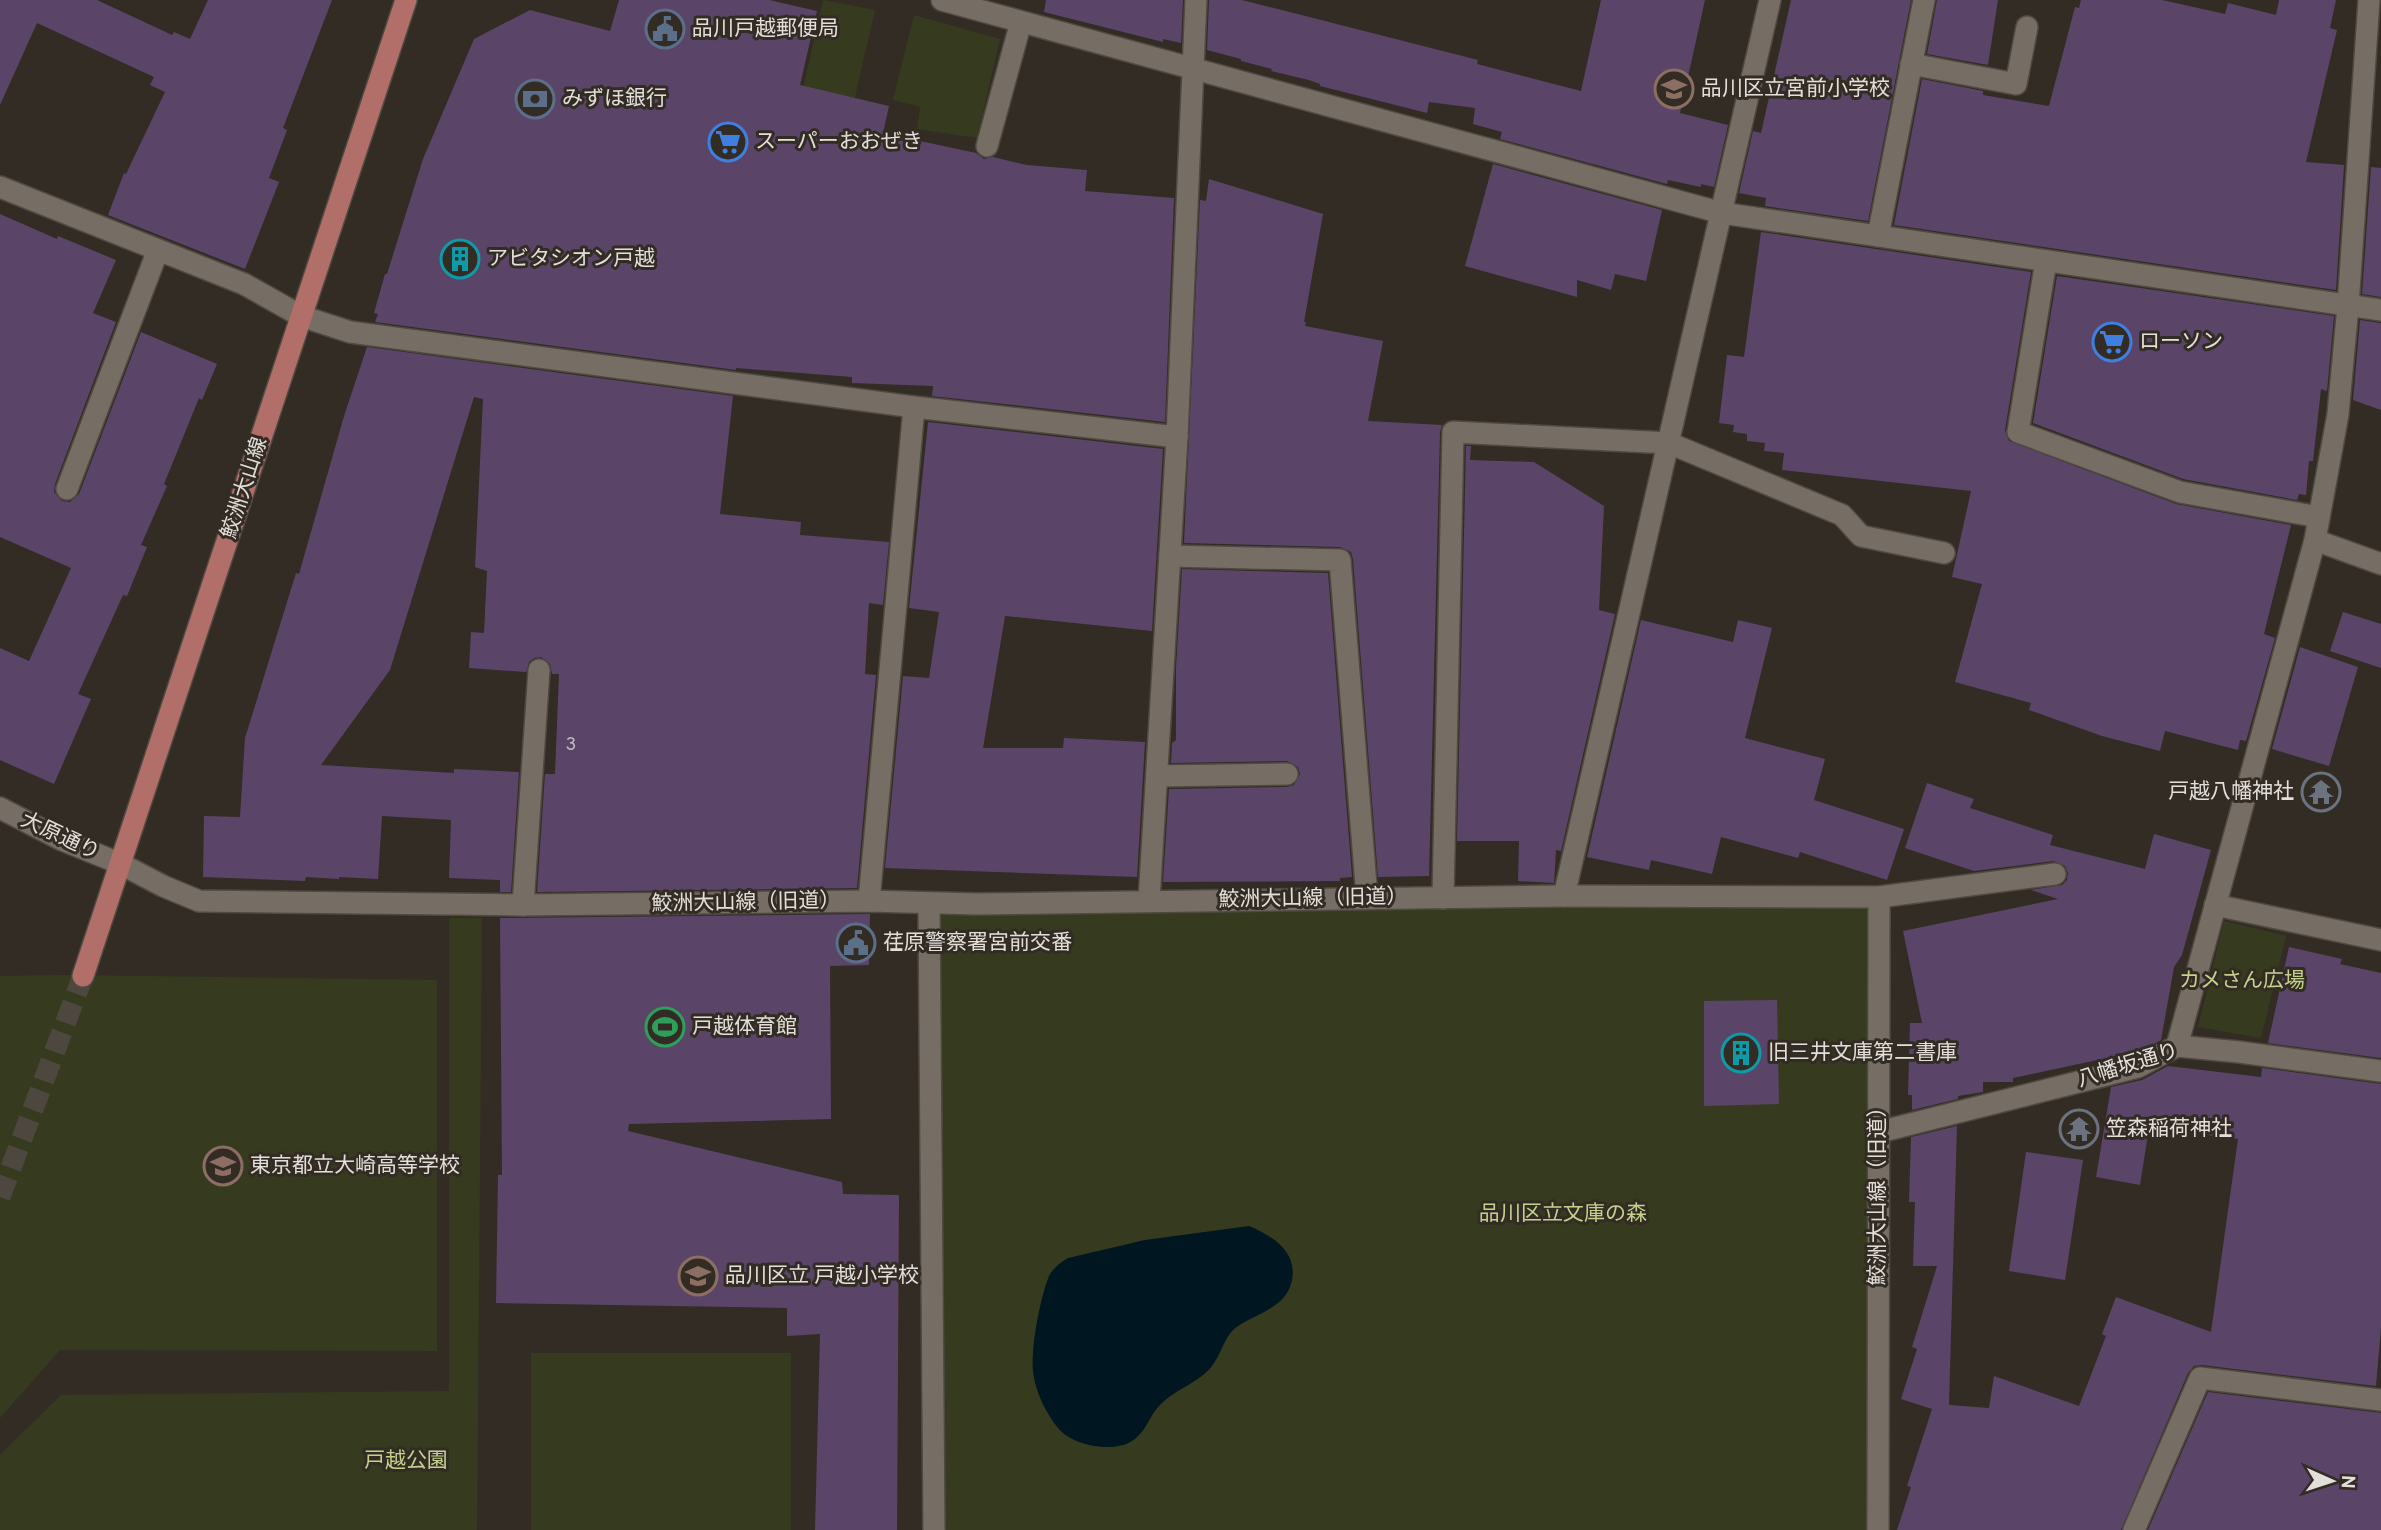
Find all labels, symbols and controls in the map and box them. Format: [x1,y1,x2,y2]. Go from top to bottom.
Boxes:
public building icon: 品川戸越郵便局 [644,8,686,50]
place label: 品川戸越郵便局 [692,16,839,43]
school or university icon: 品川区立宮前小学校 [1653,68,1695,110]
place label: 品川区立宮前小学校 [1701,76,1890,103]
bank icon: みずほ銀行 [514,78,556,120]
place label: みずほ銀行 [562,86,667,113]
supermarket icon: スーパーおおぜき [707,121,749,163]
place label: スーパーおおぜき [755,129,923,156]
building icon: アビタシオン戸越 [439,238,481,280]
place label: アビタシオン戸越 [487,246,655,273]
supermarket icon: ローソン [2091,321,2133,363]
place label: ローソン [2139,329,2223,356]
street label: 鮫洲大山線 [216,434,274,542]
house number: 3 [566,734,576,757]
temple icon: 戸越八幡神社 [2300,771,2342,813]
place label: 戸越八幡神社 [2168,779,2294,806]
street label: 大原通り [16,807,104,867]
street label: 鮫洲大山線（旧道） [1218,884,1408,914]
street label: 鮫洲大山線（旧道） [651,888,841,918]
public building icon: 荏原警察署宮前交番 [835,922,877,964]
place label: 荏原警察署宮前交番 [883,930,1072,957]
park label: カメさん広場 [2179,968,2305,995]
sports icon: 戸越体育館 [644,1006,686,1048]
place label: 戸越体育館 [692,1014,797,1041]
building icon: 旧三井文庫第二書庫 [1720,1032,1762,1074]
street label: 八幡坂通り [2074,1038,2182,1094]
place label: 旧三井文庫第二書庫 [1768,1040,1957,1067]
street label: 鮫洲大山線（旧道） [1865,1097,1892,1286]
temple icon: 笠森稲荷神社 [2058,1108,2100,1150]
place label: 笠森稲荷神社 [2106,1116,2232,1143]
school or university icon: 東京都立大崎高等学校 [202,1145,244,1187]
place label: 東京都立大崎高等学校 [250,1153,460,1180]
park label: 品川区立文庫の森 [1479,1201,1647,1228]
school or university icon: 品川区立 戸越小学校 [677,1255,719,1297]
place label: 品川区立 戸越小学校 [725,1263,919,1290]
north arrow [2297,1446,2367,1516]
park label: 戸越公園 [364,1448,448,1475]
text: N [2335,1474,2359,1489]

